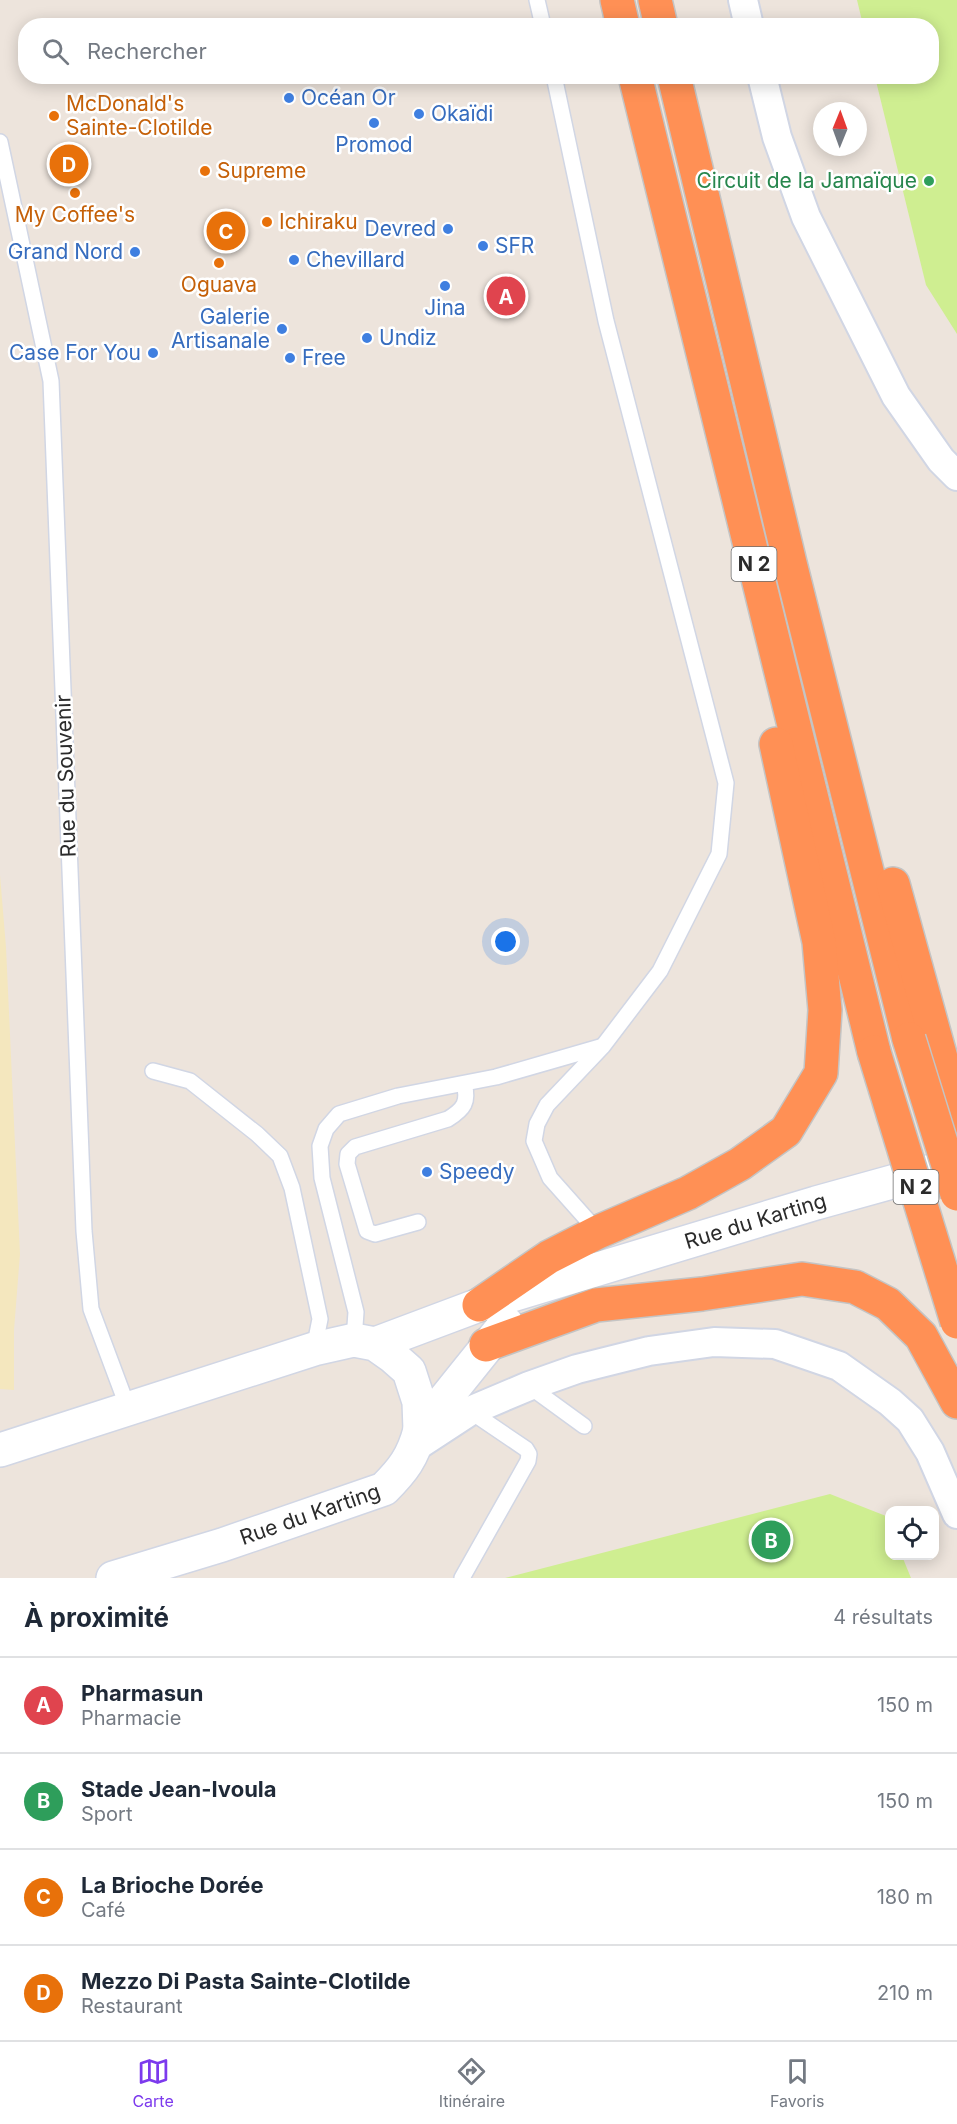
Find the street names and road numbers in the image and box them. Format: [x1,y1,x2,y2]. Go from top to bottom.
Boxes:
road number: N 2 [732,547,777,581]
street label: Rue du Souvenir [50,694,81,858]
road number: N 2 [894,1170,938,1204]
street label: Rue du Karting [682,1188,829,1254]
street label: Rue du Karting [236,1478,383,1550]

